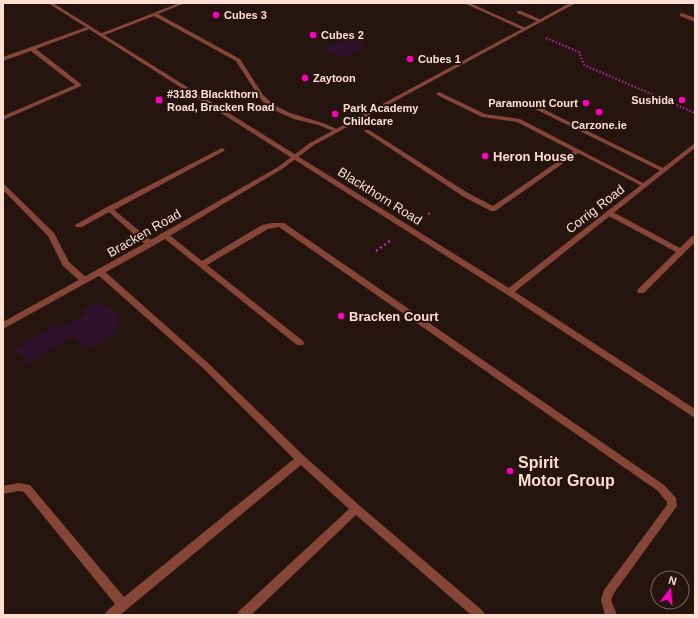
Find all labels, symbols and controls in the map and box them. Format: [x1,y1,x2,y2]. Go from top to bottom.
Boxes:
place label: Cubes 3 [224,9,267,21]
marker: Cubes 3 [211,10,221,20]
place label: Cubes 2 [321,29,364,41]
marker: Cubes 2 [308,30,318,40]
place label: Cubes 1 [418,53,461,65]
marker: Cubes 1 [405,54,415,64]
place label: Zaytoon [313,72,356,84]
marker: Zaytoon [300,73,310,83]
place label: #3183 Blackthorn Road, Bracken Road [167,88,275,113]
place label: Sushida [631,94,675,106]
marker: #3183 Blackthorn Road, Bracken Road [154,95,164,105]
marker: Sushida [677,95,687,105]
place label: Paramount Court [488,97,578,109]
marker: Paramount Court [581,98,591,108]
place label: Park Academy Childcare [343,102,419,127]
marker: Carzone.ie [594,107,604,117]
marker: Park Academy Childcare [330,109,340,119]
place label: Carzone.ie [571,119,627,131]
place label: Heron House [493,149,574,164]
marker: Heron House [480,151,490,161]
street label: Blackthorn Road [335,164,425,228]
street label: Corrig Road [563,182,627,236]
street label: Bracken Road [105,206,183,260]
place label: Bracken Court [349,309,439,324]
marker: Bracken Court [336,311,346,321]
place label: Spirit Motor Group [518,454,615,489]
marker: Spirit Motor Group [505,466,515,476]
north arrow [650,570,690,610]
text: N [667,574,678,587]

